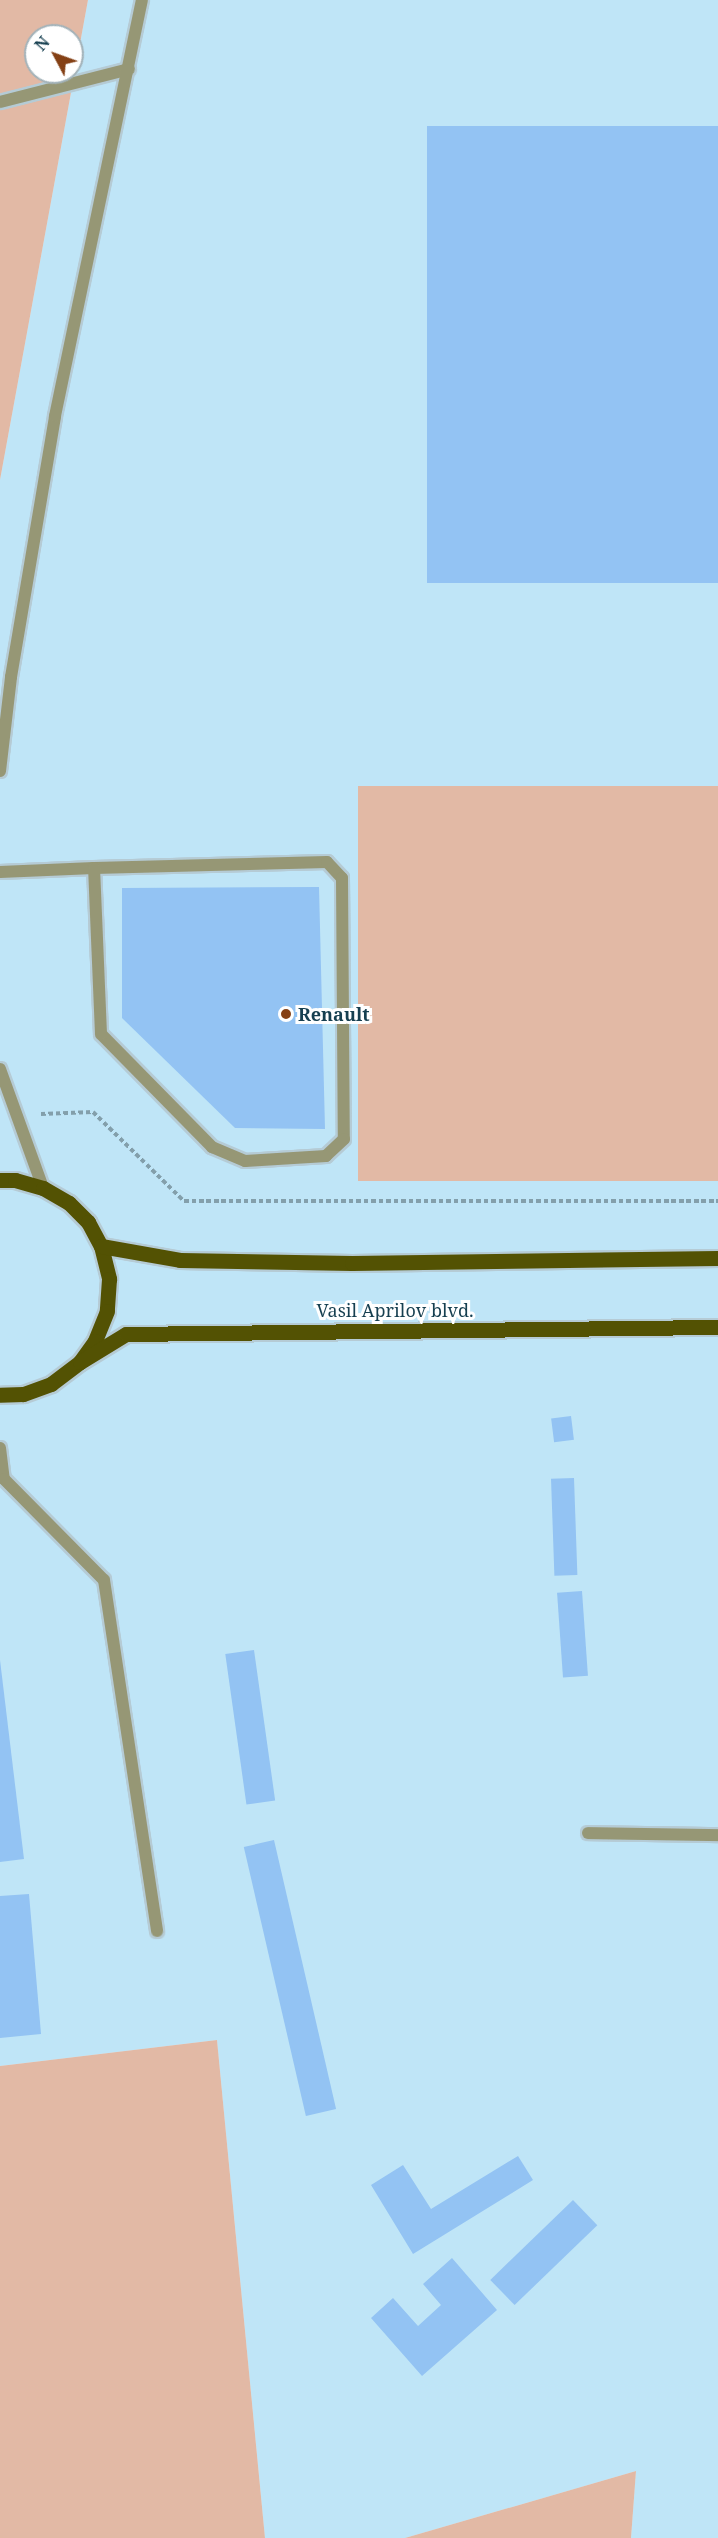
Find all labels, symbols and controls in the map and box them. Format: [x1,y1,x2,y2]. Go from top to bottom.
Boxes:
north arrow [24,24,84,84]
text: N [29,32,54,55]
place label: Renault [298,1003,370,1025]
marker: Renault [279,1007,293,1021]
street label: Vasil Aprilov blvd. [317,1299,473,1321]

